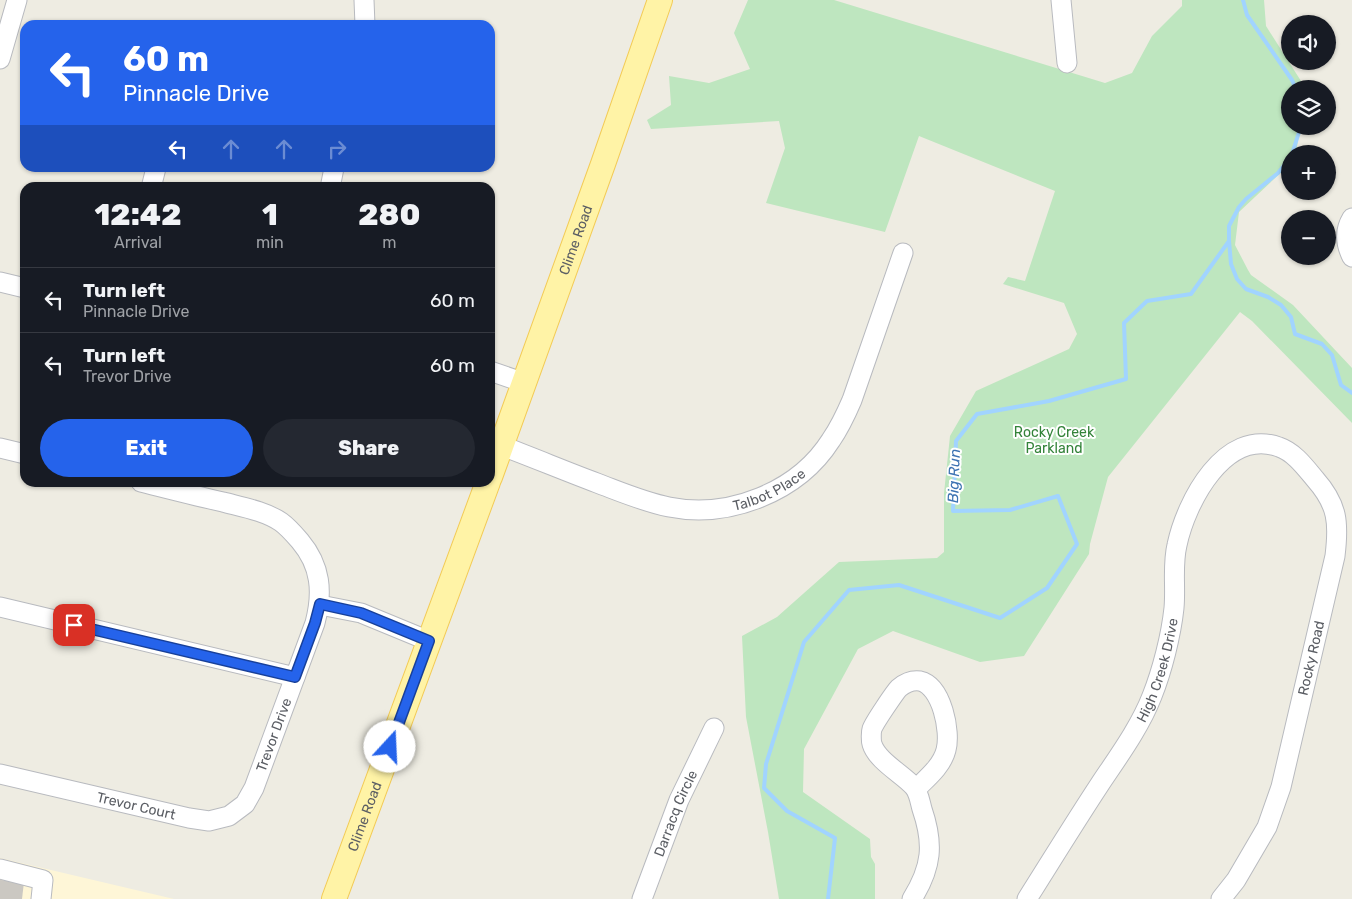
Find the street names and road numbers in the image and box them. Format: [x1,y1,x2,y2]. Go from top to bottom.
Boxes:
street label: Clime Road [556,203,596,277]
street label: Talbot Place [731,465,809,515]
street label: High Creek Drive [1133,617,1182,725]
street label: Rocky Road [1295,619,1328,697]
street label: Trevor Drive [253,696,296,774]
street label: Darracq Circle [651,767,701,859]
street label: Clime Road [344,779,386,854]
street label: Trevor Court [95,789,178,824]

